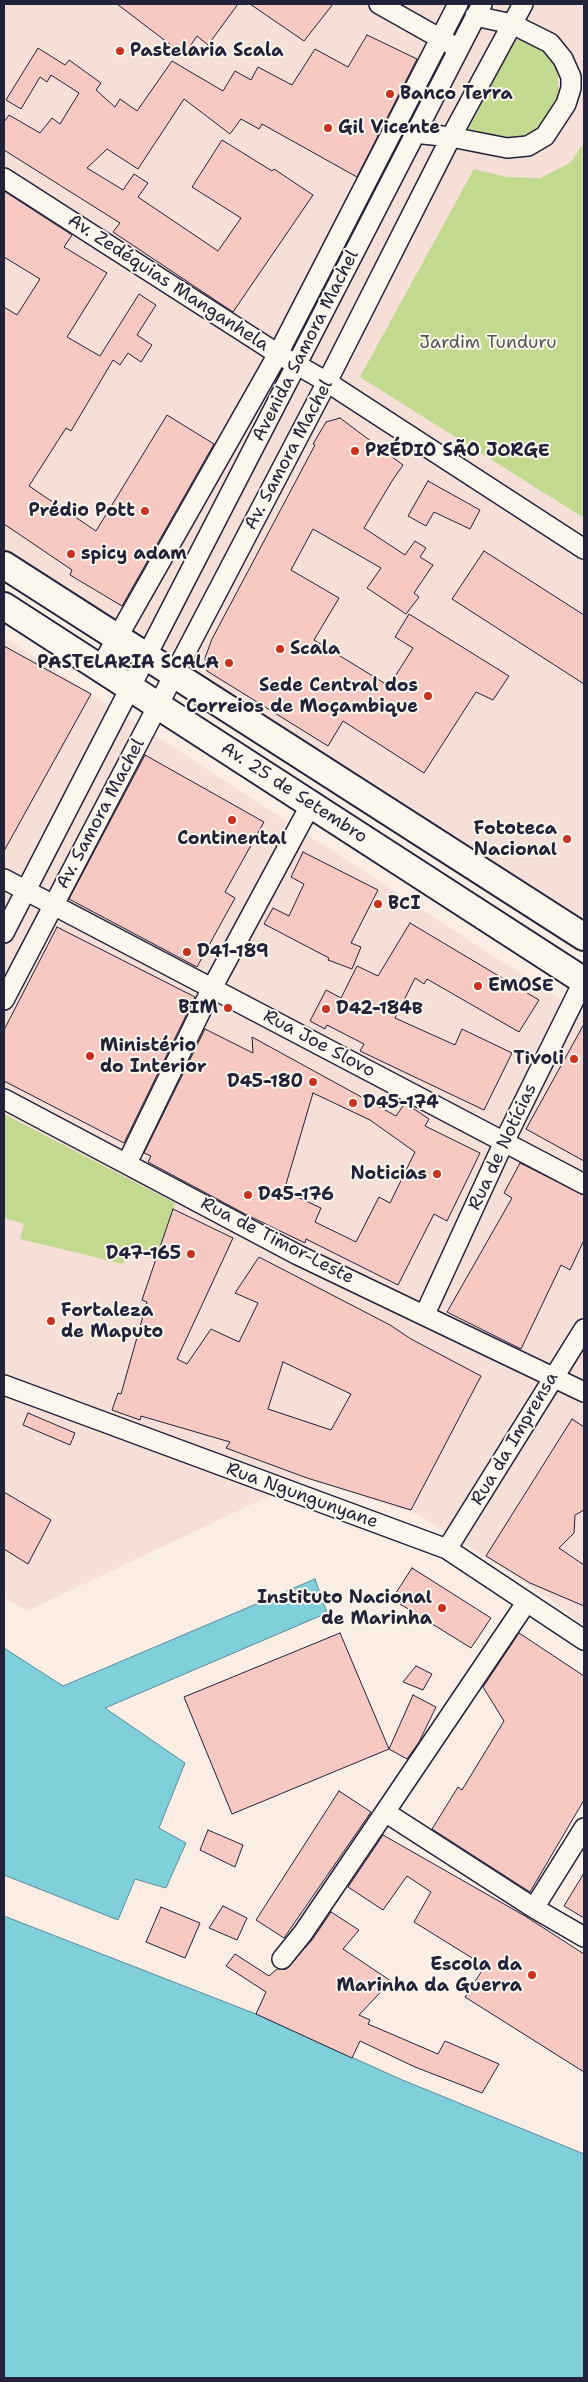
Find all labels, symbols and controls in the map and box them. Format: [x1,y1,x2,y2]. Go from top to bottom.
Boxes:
place label: Pastelaria Scala [130,40,283,62]
marker: Pastelaria Scala [114,45,126,57]
place label: Banco Terra [400,83,513,105]
marker: Banco Terra [384,88,396,100]
place label: Gil Vicente [338,117,440,139]
marker: Gil Vicente [322,122,334,134]
street label: Av. Zedéquias Manganhela [64,210,272,356]
street label: Avenida Samora Machel [248,247,364,445]
park label: Jardim Tunduru [419,332,557,354]
street label: Av. Samora Machel [240,376,338,534]
place label: PRÉDIO SÃO JORGE [365,440,550,462]
marker: PRÉDIO SÃO JORGE [349,445,361,457]
place label: Prédio Pott [29,500,135,522]
marker: Prédio Pott [139,505,151,517]
place label: spicy adam [81,543,187,565]
marker: spicy adam [65,548,77,560]
place label: Scala [290,638,340,660]
marker: Scala [274,643,286,655]
place label: PASTELARIA SCALA [37,652,219,674]
marker: PASTELARIA SCALA [223,657,235,669]
place label: Sede Central dos Correios de Moçambique [186,675,418,718]
marker: Sede Central dos Correios de Moçambique [422,690,434,702]
street label: Av. Samora Machel [52,735,150,893]
street label: Av. 25 de Setembro [217,738,371,848]
marker: Continental [226,814,238,826]
place label: Fototeca Nacional [474,818,557,861]
place label: Continental [177,828,287,850]
marker: Fototeca Nacional [561,833,573,845]
place label: BCI [388,893,420,915]
marker: BCI [372,898,384,910]
place label: D41-189 [197,941,269,963]
marker: D41-189 [181,946,193,958]
place label: EMOSE [488,975,554,997]
marker: EMOSE [472,980,484,992]
place label: BIM [178,997,218,1019]
place label: D42-184B [336,998,423,1020]
marker: BIM [222,1002,234,1014]
marker: D42-184B [320,1003,332,1015]
street label: Rua Joe Slovo [259,1005,379,1083]
place label: Ministério do Interior [100,1035,207,1078]
place label: Tivoli [513,1048,564,1070]
marker: Ministério do Interior [84,1050,96,1062]
marker: Tivoli [568,1053,580,1065]
place label: D45-180 [227,1071,303,1093]
marker: D45-180 [307,1076,319,1088]
street label: Rua de Notícias [464,1080,542,1214]
place label: D45-174 [363,1092,439,1114]
marker: D45-174 [347,1097,359,1109]
place label: Noticias [350,1163,427,1185]
marker: Noticias [431,1168,443,1180]
place label: D45-176 [258,1184,334,1206]
marker: D45-176 [242,1189,254,1201]
street label: Rua de Timor-Leste [197,1193,357,1289]
place label: D47-165 [106,1243,181,1265]
marker: D47-165 [185,1248,197,1260]
place label: Fortaleza de Maputo [61,1300,163,1342]
marker: Fortaleza de Maputo [45,1315,57,1327]
street label: Rua da Imprensa [467,1369,563,1509]
street label: Rua Ngungunyane [223,1459,381,1533]
place label: Instituto Nacional de Marinha [257,1587,432,1630]
marker: Instituto Nacional de Marinha [436,1602,448,1614]
place label: Escola da Marinha da Guerra [336,1954,522,1996]
marker: Escola da Marinha da Guerra [526,1969,538,1981]

